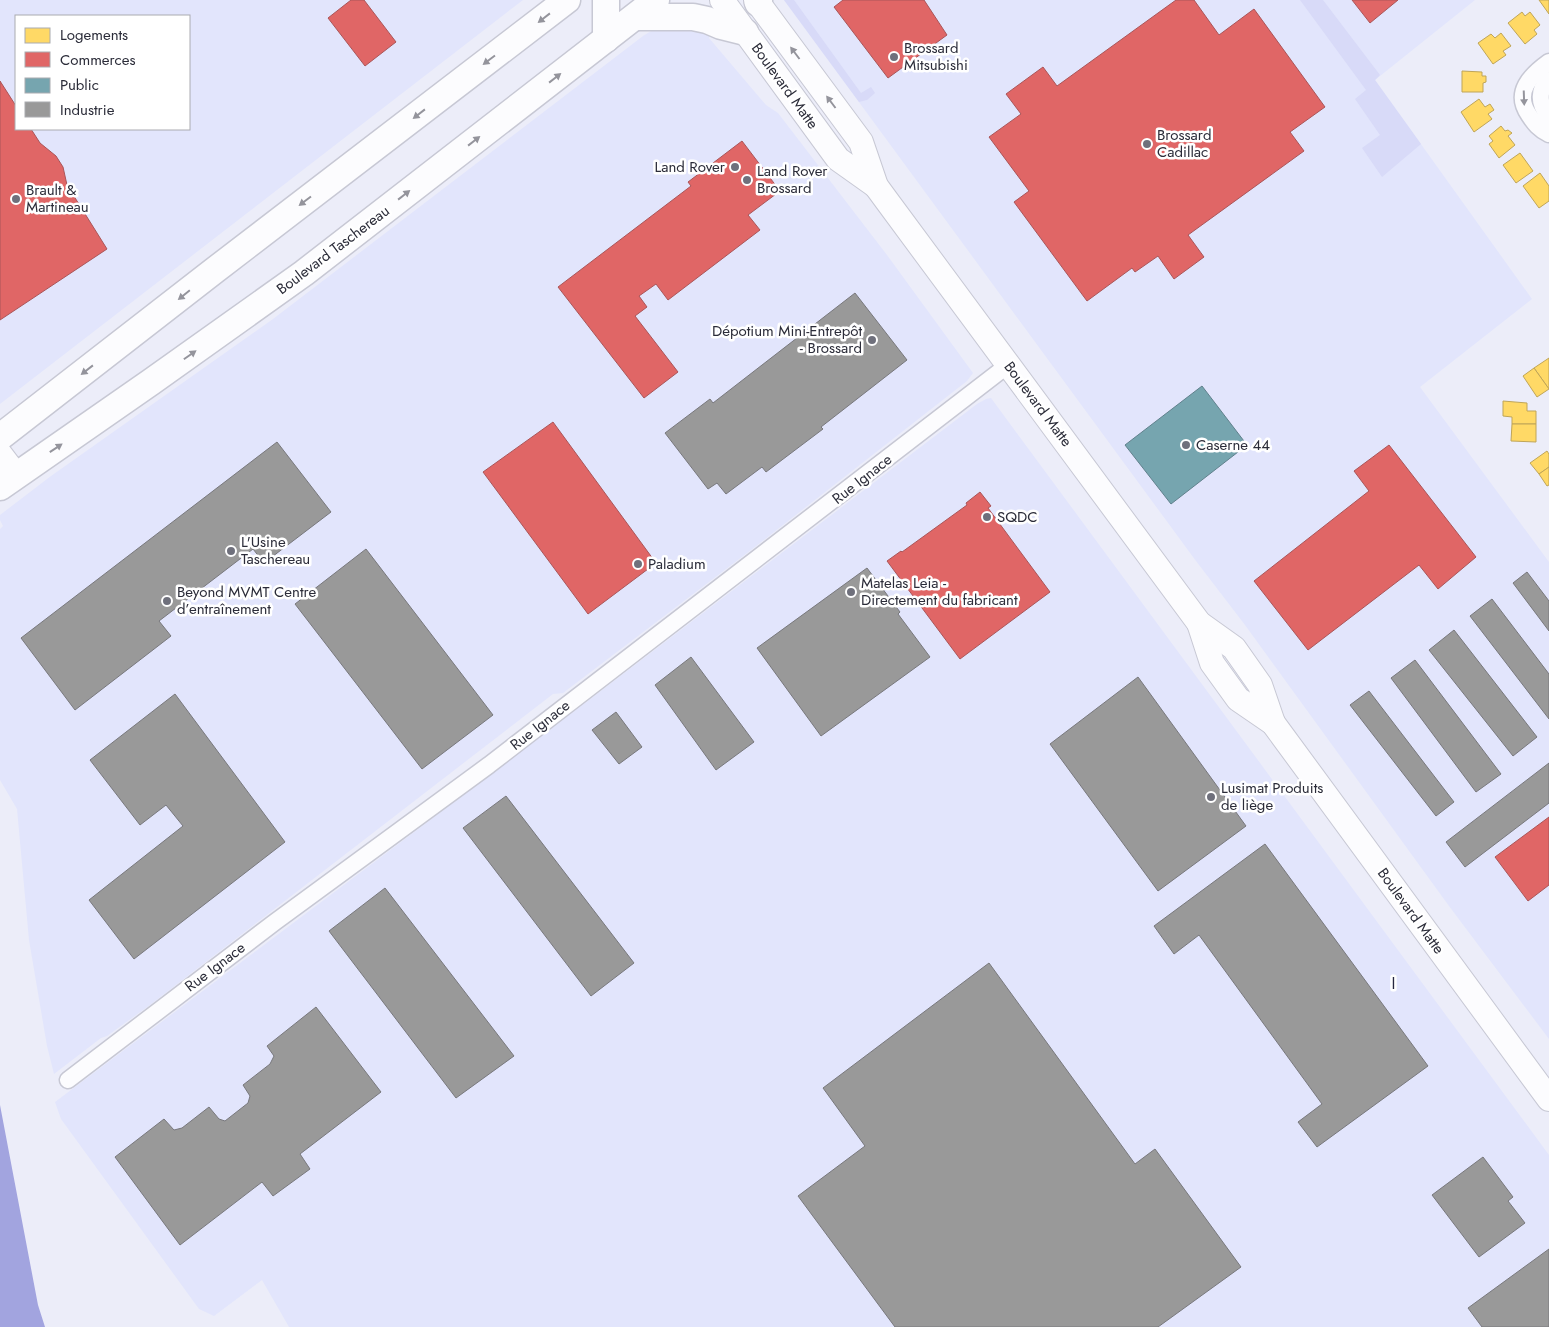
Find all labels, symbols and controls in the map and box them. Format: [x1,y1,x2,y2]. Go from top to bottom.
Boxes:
one-way arrow [537,13,551,23]
legend [15,15,190,130]
text: Logements [60,24,128,46]
place label: Brossard Mitsubishi [904,37,968,76]
street label: Boulevard Matte [746,38,824,134]
one-way arrow [790,46,800,60]
text: Commerces [60,49,135,71]
marker: Brossard Mitsubishi [888,51,900,63]
one-way arrow [483,55,496,66]
one-way arrow [548,72,561,83]
text: Public [60,74,99,96]
one-way arrow [1520,91,1528,107]
one-way arrow [826,95,836,109]
text: Industrie [60,99,115,121]
one-way arrow [412,109,426,119]
place label: Brossard Cadillac [1157,124,1211,163]
one-way arrow [467,135,480,146]
marker: Brossard Cadillac [1141,138,1153,150]
place label: Land Rover [654,156,726,178]
place label: Land Rover Brossard [757,160,828,199]
marker: Land Rover [729,161,741,173]
marker: Land Rover Brossard [741,174,753,186]
place label: Brault & Martineau [26,179,89,218]
one-way arrow [398,190,411,201]
marker: Brault & Martineau [10,193,22,205]
one-way arrow [299,196,312,207]
street label: Boulevard Taschereau [272,200,394,300]
one-way arrow [178,289,191,300]
place label: Dépotium Mini-Entrepôt - Brossard [712,320,862,359]
marker: Dépotium Mini-Entrepôt - Brossard [866,334,878,346]
one-way arrow [183,350,197,360]
street label: Boulevard Matte [999,357,1078,451]
one-way arrow [81,365,94,376]
place label: Caserne 44 [1196,434,1270,456]
marker: Caserne 44 [1180,439,1192,451]
one-way arrow [50,443,63,453]
street label: Rue Ignace [827,448,897,509]
place label: SQDC [997,506,1038,528]
marker: SQDC [981,511,993,523]
place label: L'Usine Taschereau [241,531,310,570]
marker: L'Usine Taschereau [225,545,237,557]
place label: Paladium [648,553,706,575]
marker: Paladium [632,558,644,570]
place label: Matelas Leia - Directement du fabricant [861,572,1018,611]
place label: Beyond MVMT Centre d’entraînement [177,581,316,620]
marker: Matelas Leia - Directement du fabricant [845,586,857,598]
marker: Beyond MVMT Centre d’entraînement [161,595,173,607]
street label: Rue Ignace [505,694,575,755]
place label: Lusimat Produits de liège [1221,777,1323,816]
marker: Lusimat Produits de liège [1205,791,1217,803]
street label: Boulevard Matte [1372,863,1450,959]
street label: Rue Ignace [180,937,250,997]
district label: I [1392,972,1396,995]

